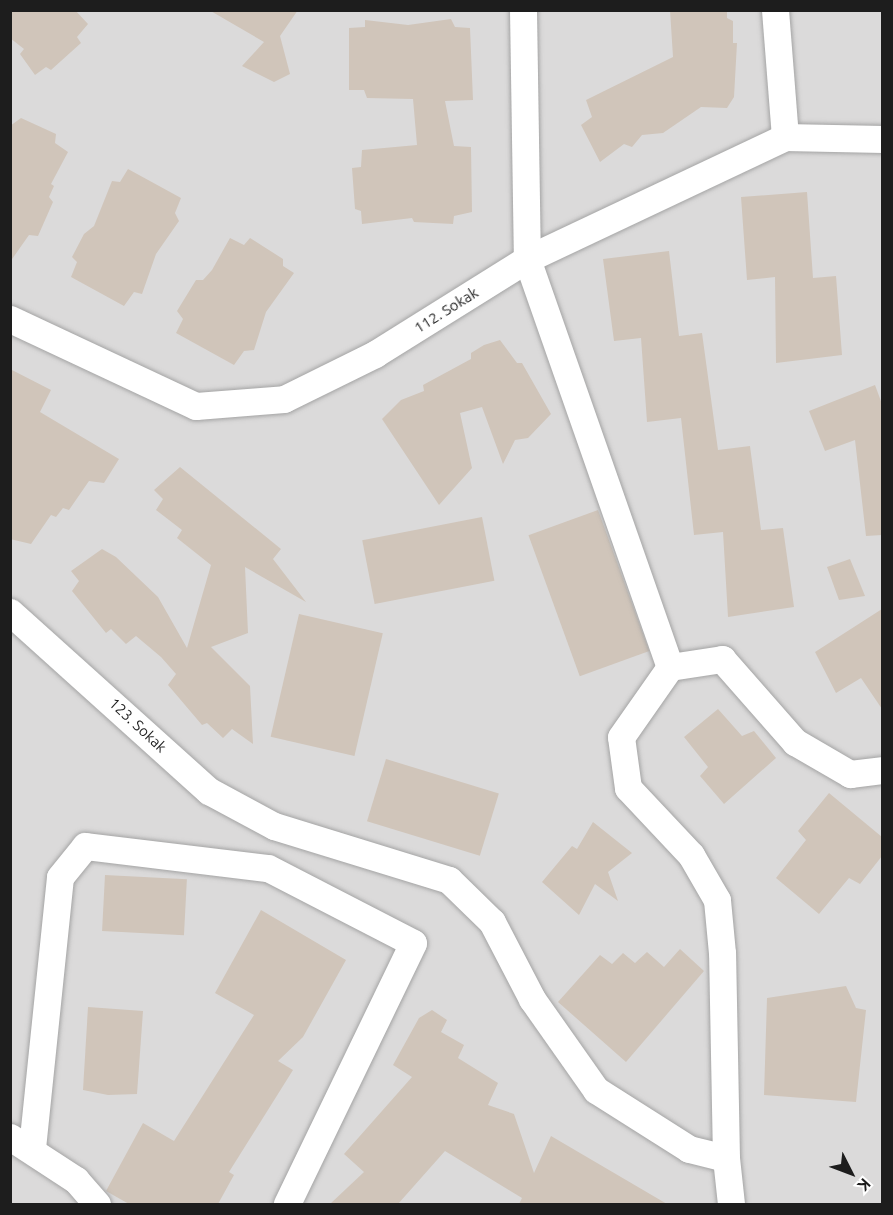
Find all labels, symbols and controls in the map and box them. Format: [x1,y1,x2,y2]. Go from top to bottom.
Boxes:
street label: 112. Sokak [411,283,481,337]
street label: 123. Sokak [106,694,170,756]
north arrow [821,1143,881,1203]
text: K [854,1175,875,1195]

